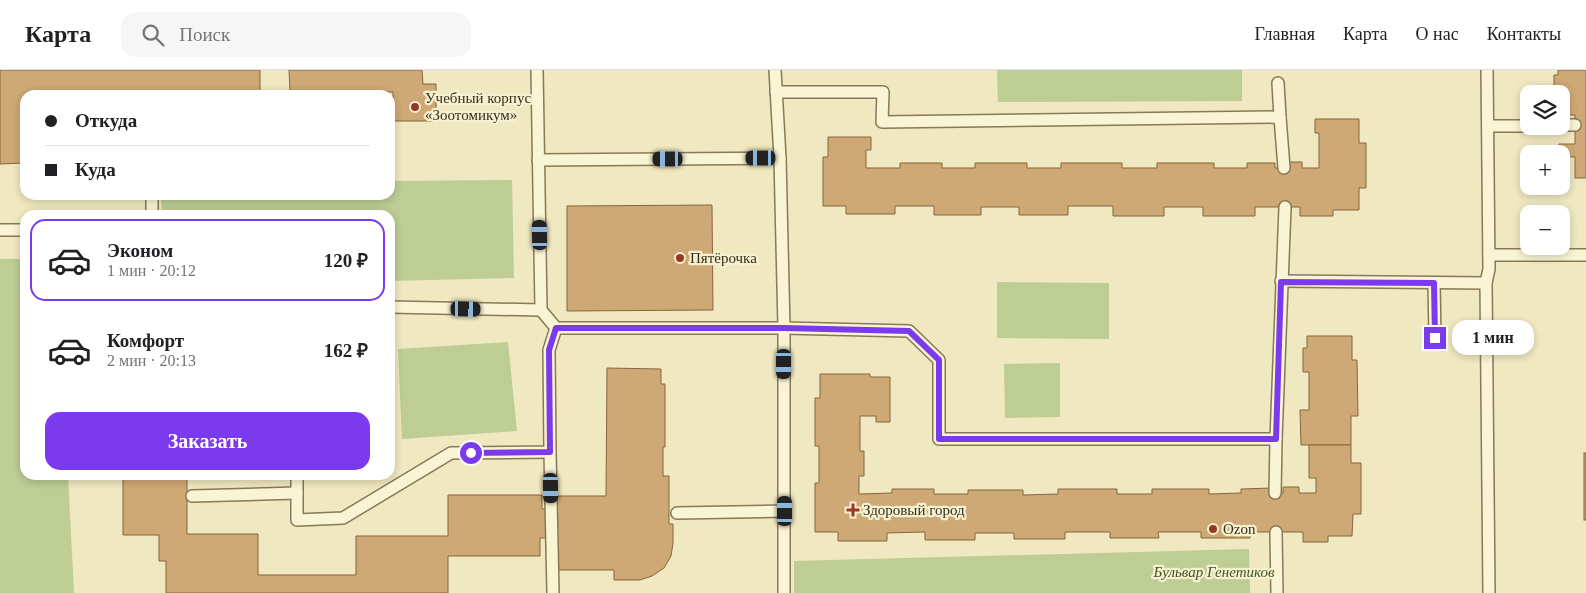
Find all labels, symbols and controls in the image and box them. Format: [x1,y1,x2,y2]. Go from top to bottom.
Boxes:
search box [121,12,471,57]
text: Карта [25,21,91,47]
icon: search [139,21,167,49]
text: Поиск [179,24,230,45]
text: Главная [1255,24,1315,44]
text: Карта [1343,24,1388,44]
text: О нас [1416,24,1459,44]
text: Контакты [1487,24,1561,44]
map controls [1520,85,1570,255]
button: layers [1520,85,1570,135]
place label: Учебный корпус «Зоотомикум» [425,90,531,123]
marker: Учебный корпус «Зоотомикум» [409,101,421,113]
text: Откуда [75,110,137,131]
button: + [1520,145,1570,195]
car [746,151,776,166]
car [653,152,683,167]
text: Куда [75,159,116,180]
button: − [1520,205,1570,255]
car [532,220,547,250]
icon: car [47,238,92,283]
text: Эконом [107,240,173,261]
text: 120 ₽ [324,250,368,271]
place label: Пятёрочка [690,250,757,266]
marker: Пятёрочка [674,252,686,264]
text: 1 мин · 20:12 [107,262,196,279]
car [450,301,481,317]
callout: 1 мин [1452,320,1535,356]
route end [1424,327,1446,349]
icon: car [47,328,92,373]
text: 1 мин [1472,329,1514,346]
text: Комфорт [107,330,184,351]
text: 162 ₽ [324,340,368,361]
car [776,349,791,379]
text: 2 мин · 20:13 [107,352,196,369]
button: Заказать [45,412,370,470]
route start [460,442,482,464]
car [543,473,558,503]
car [777,496,792,526]
place label: Здоровый город [863,502,965,518]
marker: Здоровый город [847,504,859,516]
place label: Ozon [1223,521,1256,537]
marker: Ozon [1207,523,1219,535]
park label: Бульвар Генетиков [1153,564,1275,580]

